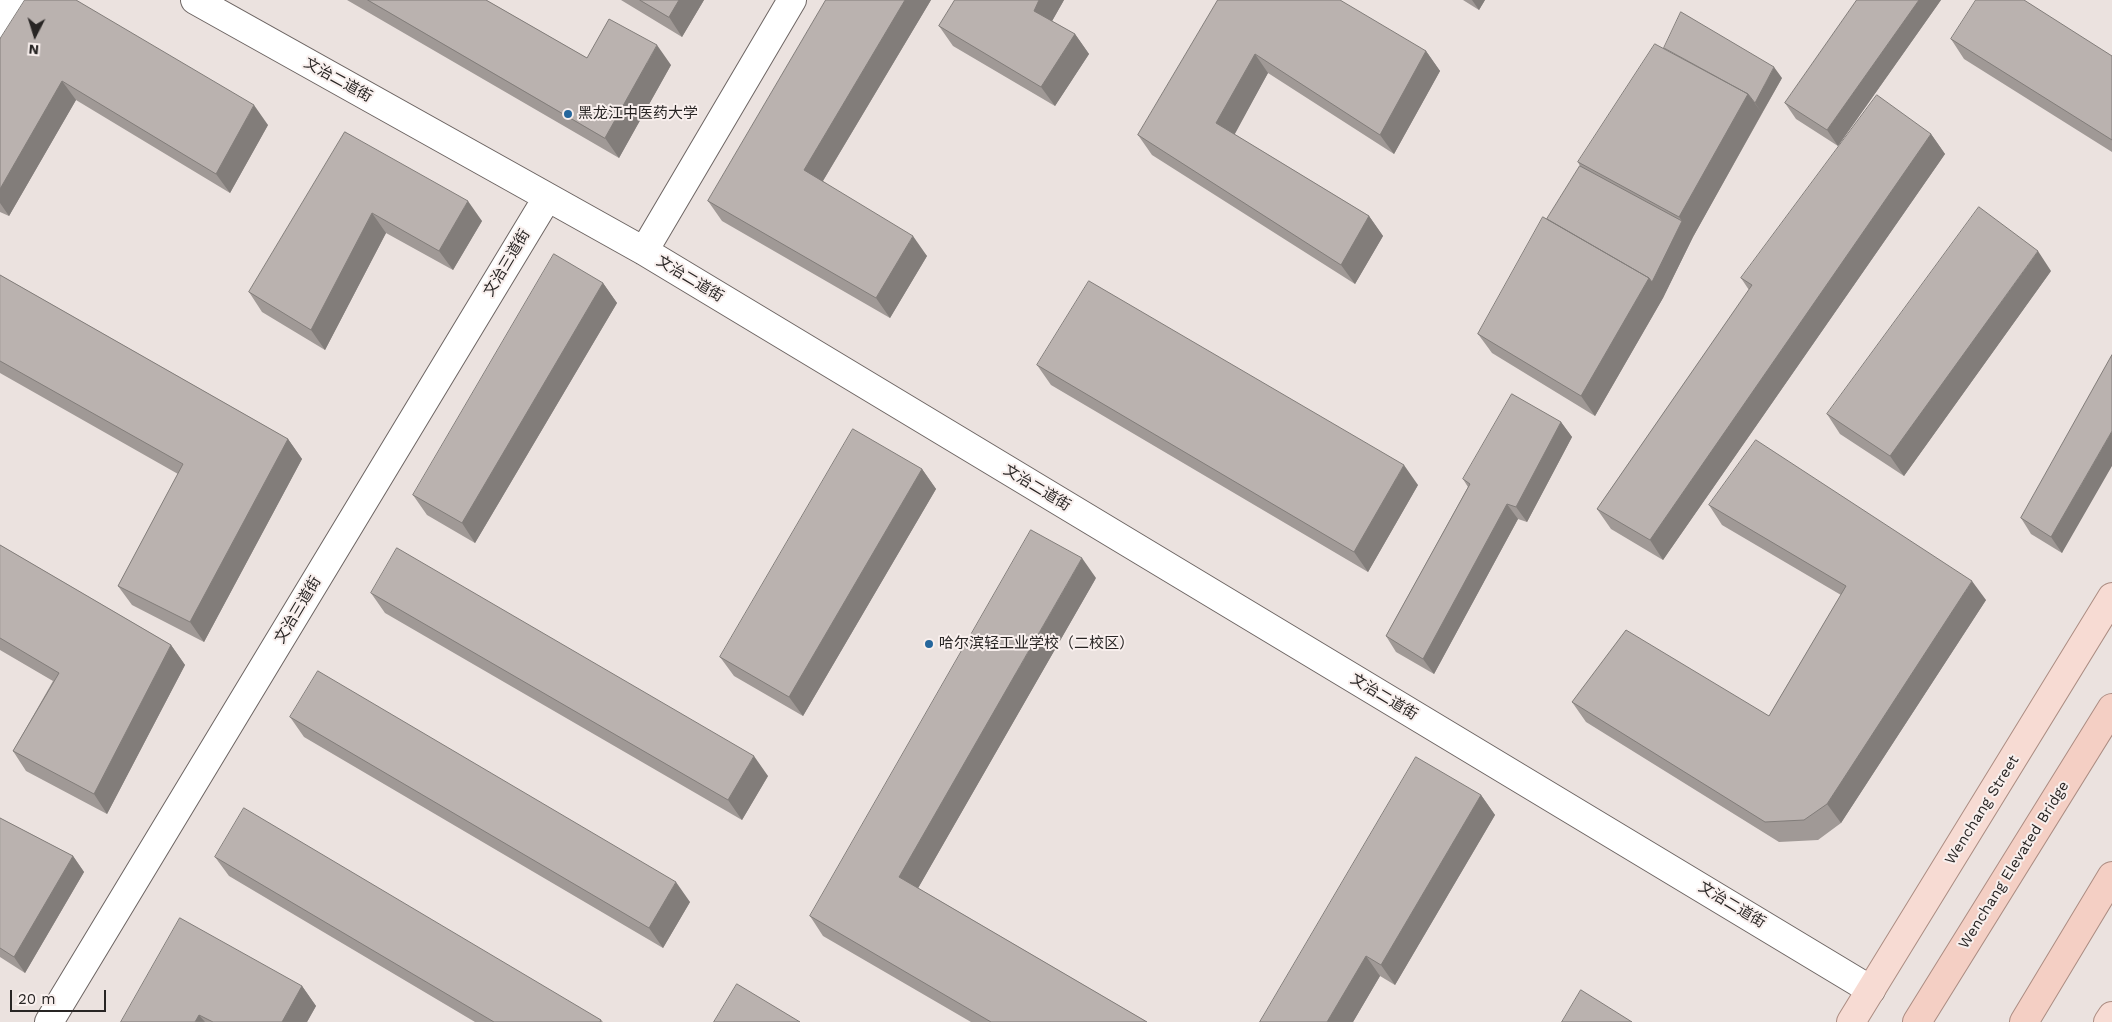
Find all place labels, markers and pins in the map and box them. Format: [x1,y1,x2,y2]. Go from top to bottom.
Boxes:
place label: 黑龙江中医药大学 [578,105,698,123]
marker: 黑龙江中医药大学 [562,108,574,120]
place label: 哈尔滨轻工业学校（二校区） [939,635,1134,653]
marker: 哈尔滨轻工业学校（二校区） [923,638,935,650]

